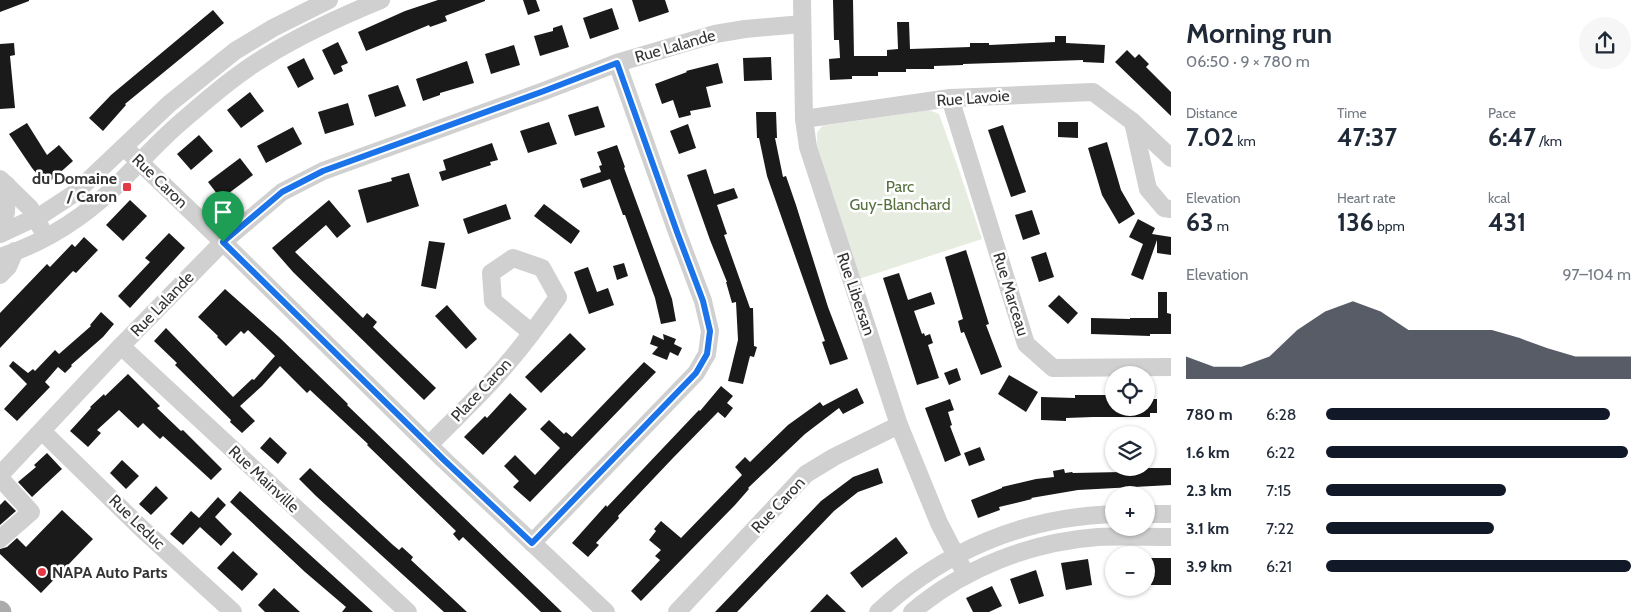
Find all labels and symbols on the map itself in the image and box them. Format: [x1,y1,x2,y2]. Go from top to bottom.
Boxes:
street label: Rue Lalande [633,25,717,67]
street label: Rue Lavoie [936,86,1010,110]
street label: Rue Caron [128,150,192,212]
place label: du Domaine / Caron [32,169,117,206]
park label: Parc Guy-Blanchard [849,177,951,214]
marker: du Domaine / Caron [121,181,133,193]
pin [202,191,244,242]
street label: Rue Libersan [833,250,879,338]
street label: Rue Marceau [989,250,1033,338]
street label: Rue Lalande [126,268,198,340]
street label: Place Caron [447,354,515,426]
street label: Rue Mainville [225,442,303,516]
street label: Rue Caron [747,473,809,537]
street label: Rue Leduc [105,491,169,553]
place label: NAPA Auto Parts [52,563,168,582]
marker: NAPA Auto Parts [36,566,48,578]

